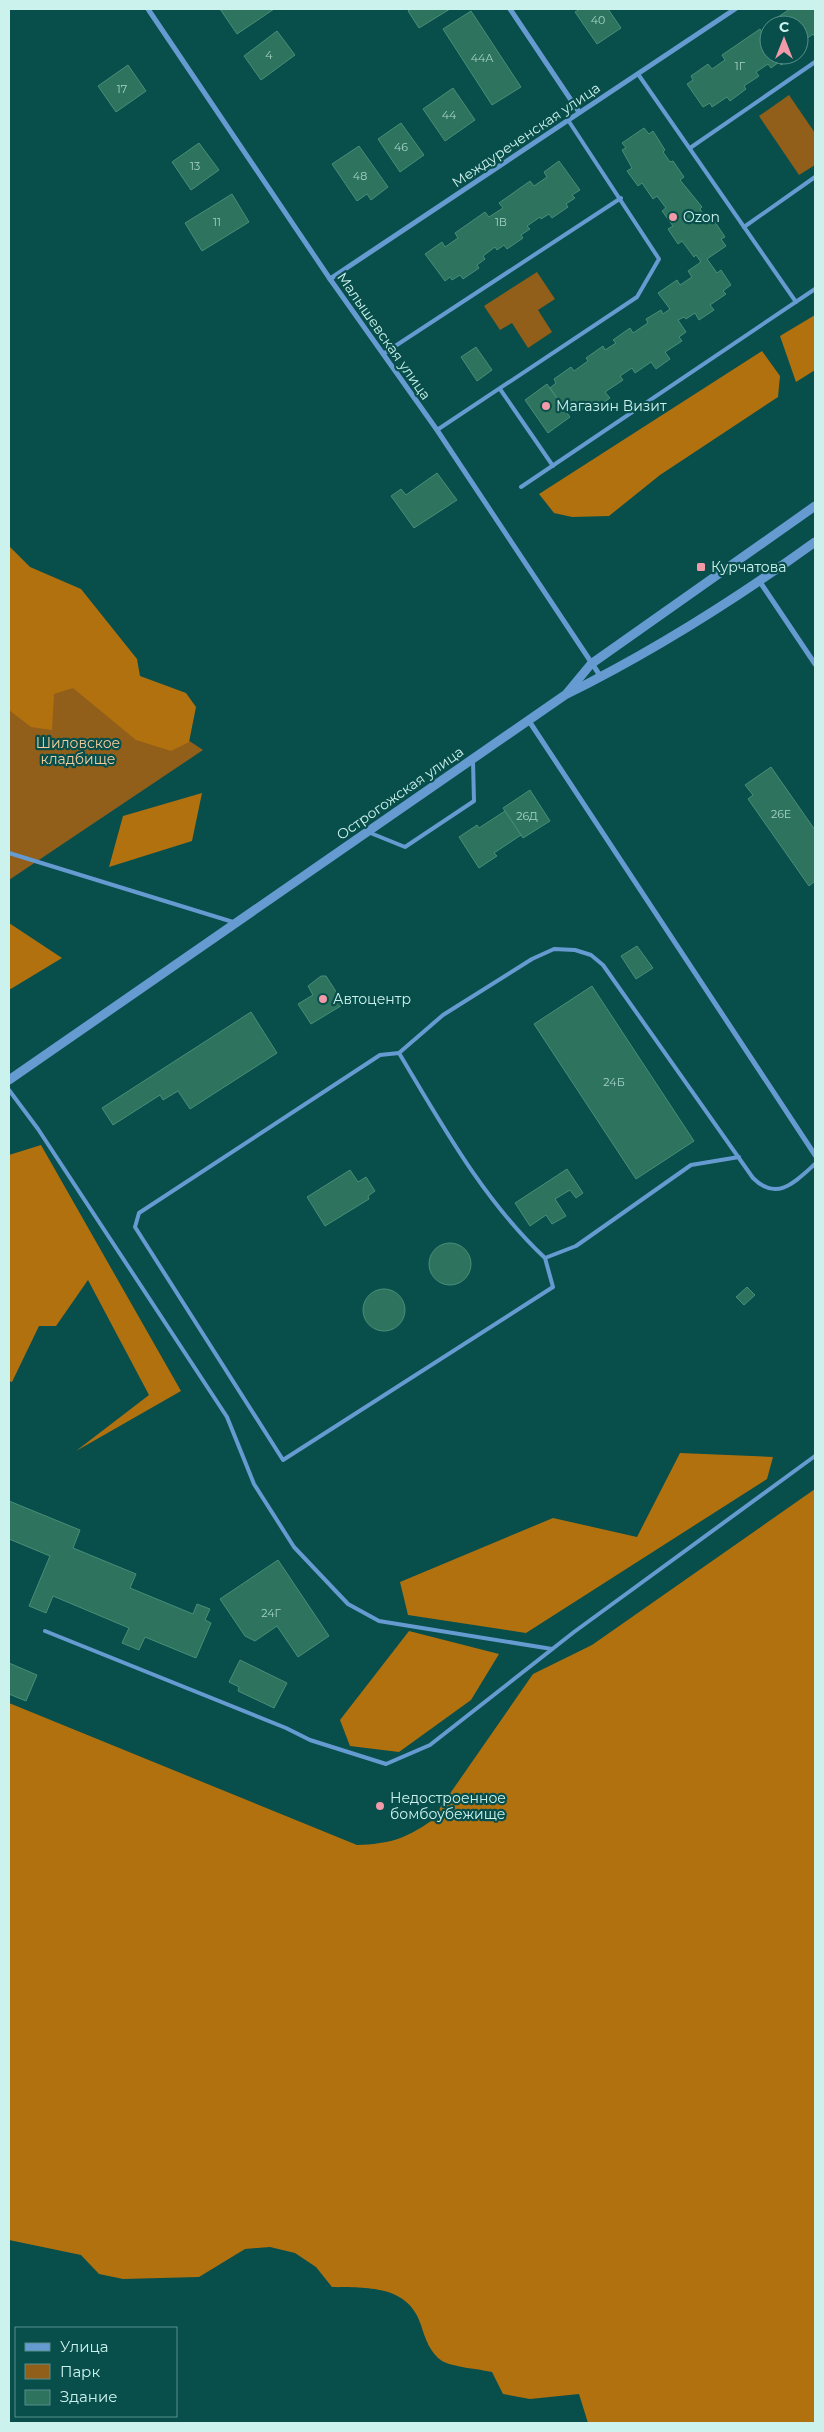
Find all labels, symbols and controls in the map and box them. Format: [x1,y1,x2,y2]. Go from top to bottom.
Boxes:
house number: 40 [591,13,605,27]
north arrow [759,15,809,65]
text: С [779,18,789,36]
house number: 4 [265,48,273,62]
house number: 44А [471,51,494,65]
house number: 1Г [735,59,746,73]
street label: Междуреченская улица [448,79,604,191]
house number: 17 [117,82,127,96]
house number: 44 [442,108,457,122]
house number: 46 [394,140,408,154]
house number: 13 [190,159,200,173]
house number: 48 [353,169,367,183]
place label: Ozon [683,208,720,226]
marker: Ozon [667,211,679,223]
house number: 11 [213,215,221,229]
house number: 1В [495,215,507,229]
street label: Малышевская улица [333,269,435,403]
place label: Магазин Визит [556,397,667,415]
marker: Магазин Визит [540,400,552,412]
place label: Курчатова [711,558,786,576]
marker: Курчатова [695,561,707,573]
park label: Шиловское кладбище [36,734,120,768]
street label: Острогожская улица [333,742,467,844]
house number: 26Е [771,807,791,821]
house number: 26Д [516,809,538,823]
place label: Автоцентр [333,990,411,1008]
marker: Автоцентр [317,993,329,1005]
house number: 24Б [603,1075,625,1089]
house number: 24Г [261,1606,281,1620]
place label: Недостроенное бомбоубежище [390,1789,506,1823]
marker: Недостроенное бомбоубежище [374,1800,386,1812]
legend [15,2327,178,2417]
text: Улица [60,2337,108,2356]
text: Парк [60,2362,100,2381]
text: Здание [60,2387,118,2406]

